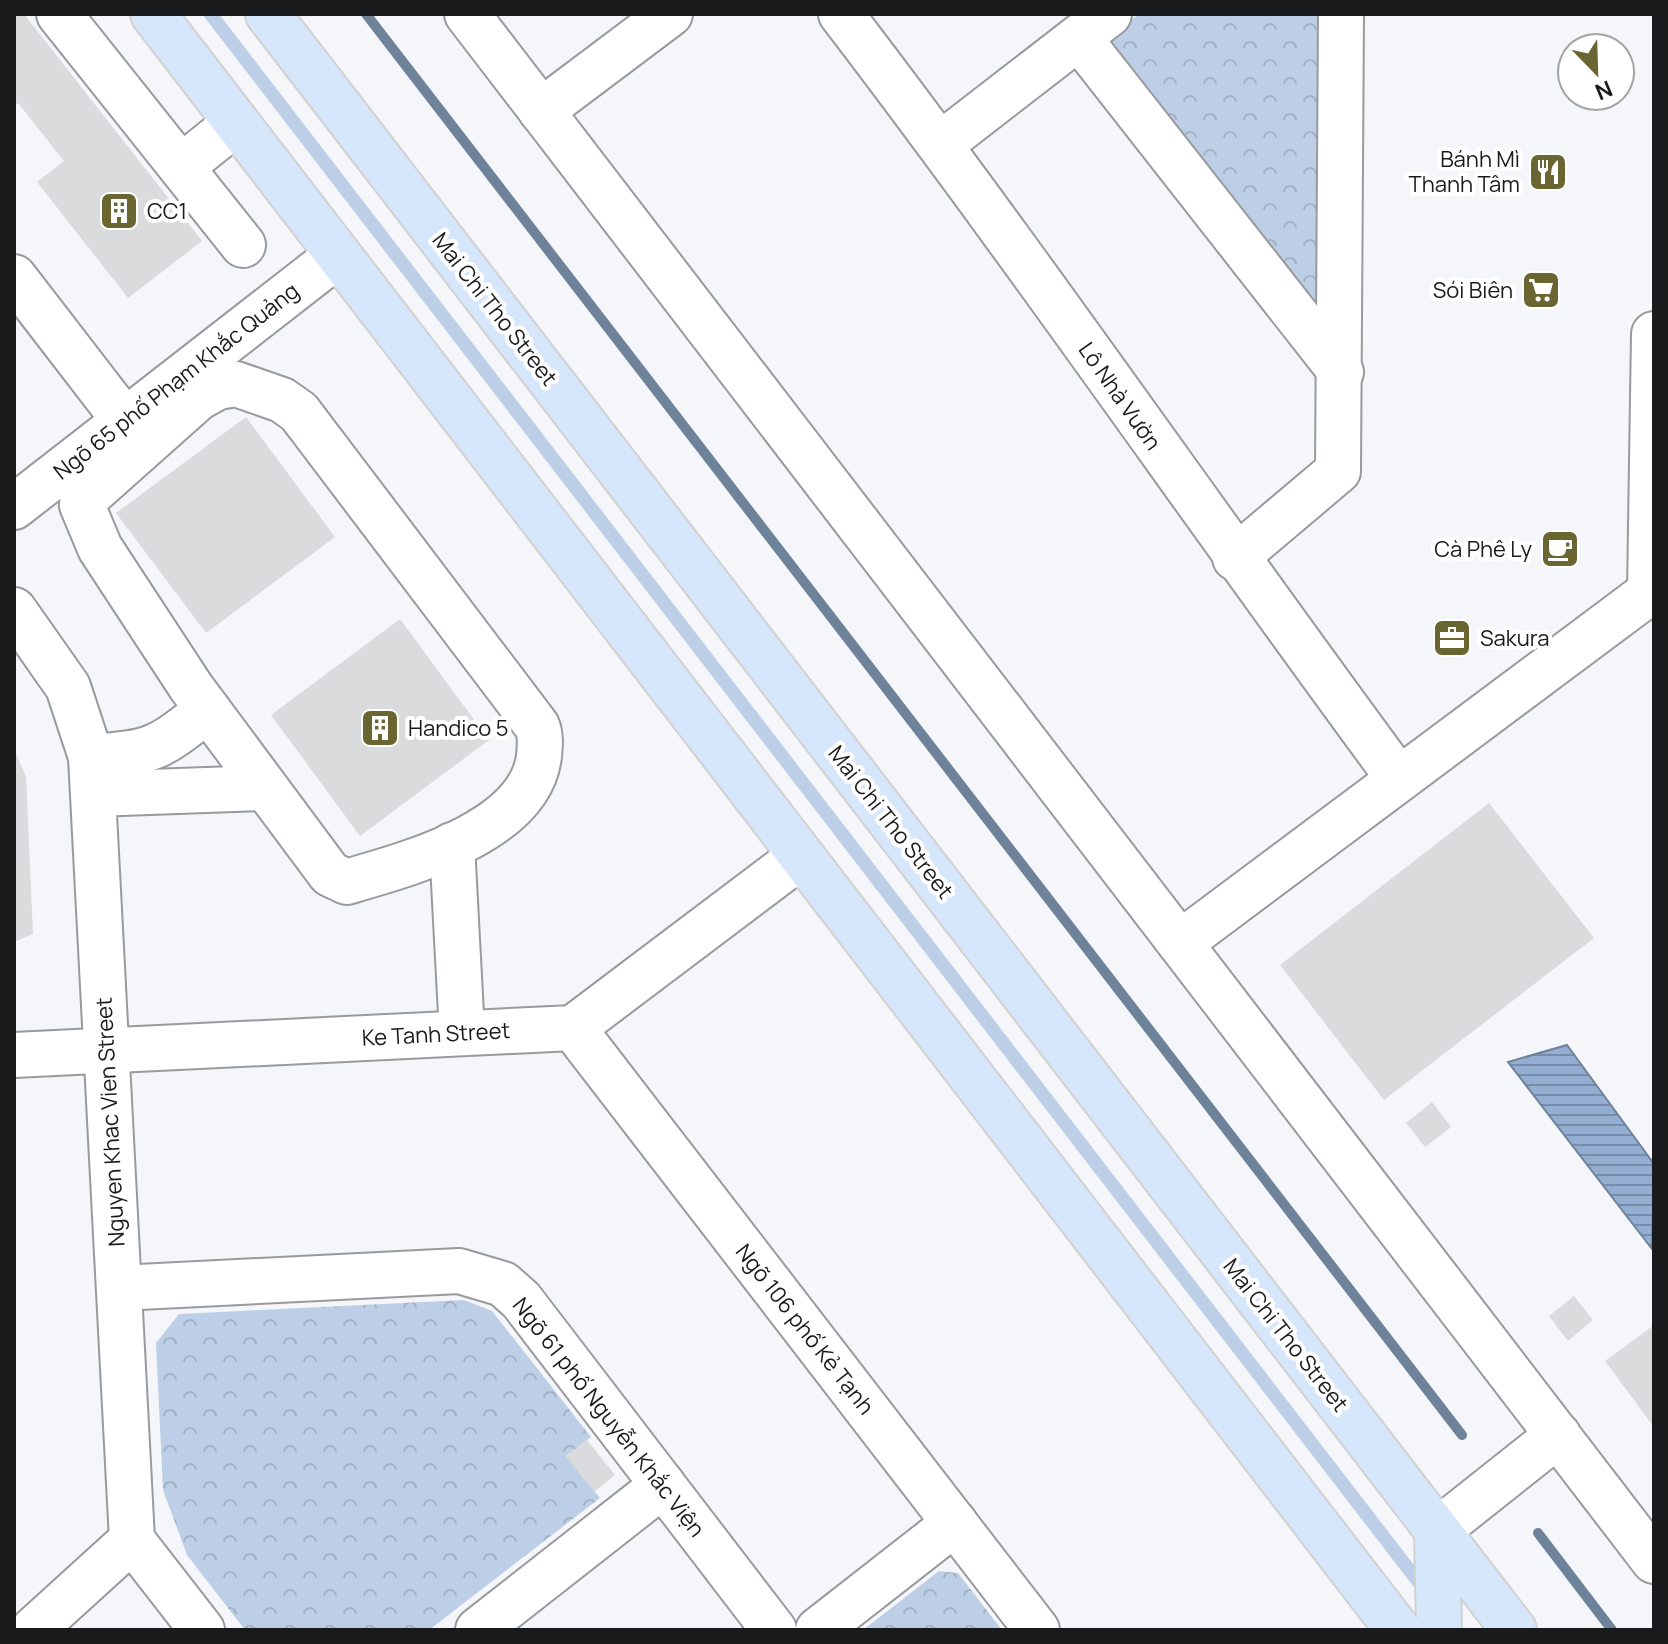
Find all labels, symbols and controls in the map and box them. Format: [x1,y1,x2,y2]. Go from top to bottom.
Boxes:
north arrow [1556,32,1636,112]
text: N [1591,74,1617,107]
place label: Bánh Mì Thanh Tâm [1409,144,1520,199]
restaurant icon: Bánh Mì Thanh Tâm [1527,151,1569,193]
building icon: CC1 [98,190,140,232]
place label: CC1 [147,196,187,226]
street label: Mai Chi Tho Street [426,226,564,392]
supermarket icon: Sói Biên [1520,269,1562,311]
place label: Sói Biên [1433,275,1513,305]
street label: Ngõ 65 phố Phạm Khắc Quảng [47,276,305,486]
street label: Lô Nhà Vườn [1072,336,1168,456]
cafe icon: Cà Phê Ly [1539,528,1581,570]
place label: Cà Phê Ly [1434,534,1532,564]
office icon: Sakura [1431,617,1473,659]
place label: Sakura [1480,623,1549,653]
building icon: Handico 5 [359,707,401,749]
place label: Handico 5 [408,713,508,743]
street label: Mai Chi Tho Street [822,739,960,905]
street label: Nguyen Khac Vien Street [88,996,132,1248]
street label: Ke Tanh Street [361,1015,511,1053]
street label: Ngõ 106 phố Kẻ Tạnh [729,1238,881,1420]
street label: Mai Chi Tho Street [1217,1252,1355,1418]
street label: Ngõ 61 phố Nguyễn Khắc Viện [506,1291,712,1543]

